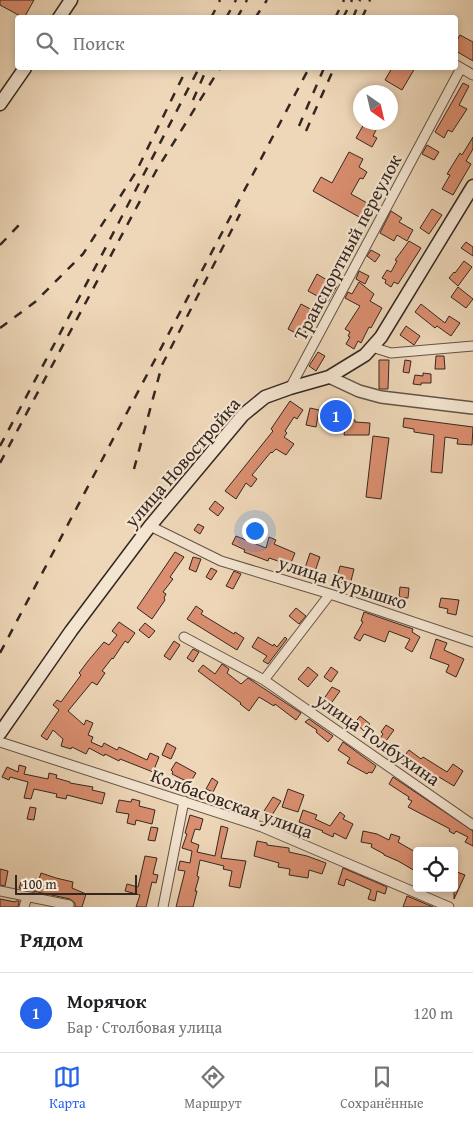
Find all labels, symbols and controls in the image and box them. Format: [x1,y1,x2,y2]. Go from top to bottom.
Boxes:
search box [15,15,458,70]
icon: search [33,29,61,57]
text: Поиск [73,29,125,57]
north arrow [353,85,398,130]
street label: Транспортный переулок [286,149,408,345]
street label: улица Новостройка [117,391,247,534]
pin: 1 [320,397,352,435]
your location [242,518,268,544]
street label: улица Курышко [274,548,411,616]
street label: улица Толбухина [309,685,446,793]
street label: Колбасовская улица [147,761,317,845]
map controls [413,847,458,892]
button: locate [413,847,458,892]
scale bar [15,872,138,895]
text: 100 m [22,874,57,894]
text: Рядом [20,924,83,955]
text: Морячок [67,987,146,1015]
text: 1 [32,1001,40,1025]
text: 120 m [413,1001,453,1025]
text: Бар · Столбовая улица [67,1015,222,1039]
tab: Карта [49,1063,86,1113]
tab: Маршрут [184,1063,242,1113]
tab: Сохранённые [340,1063,424,1113]

